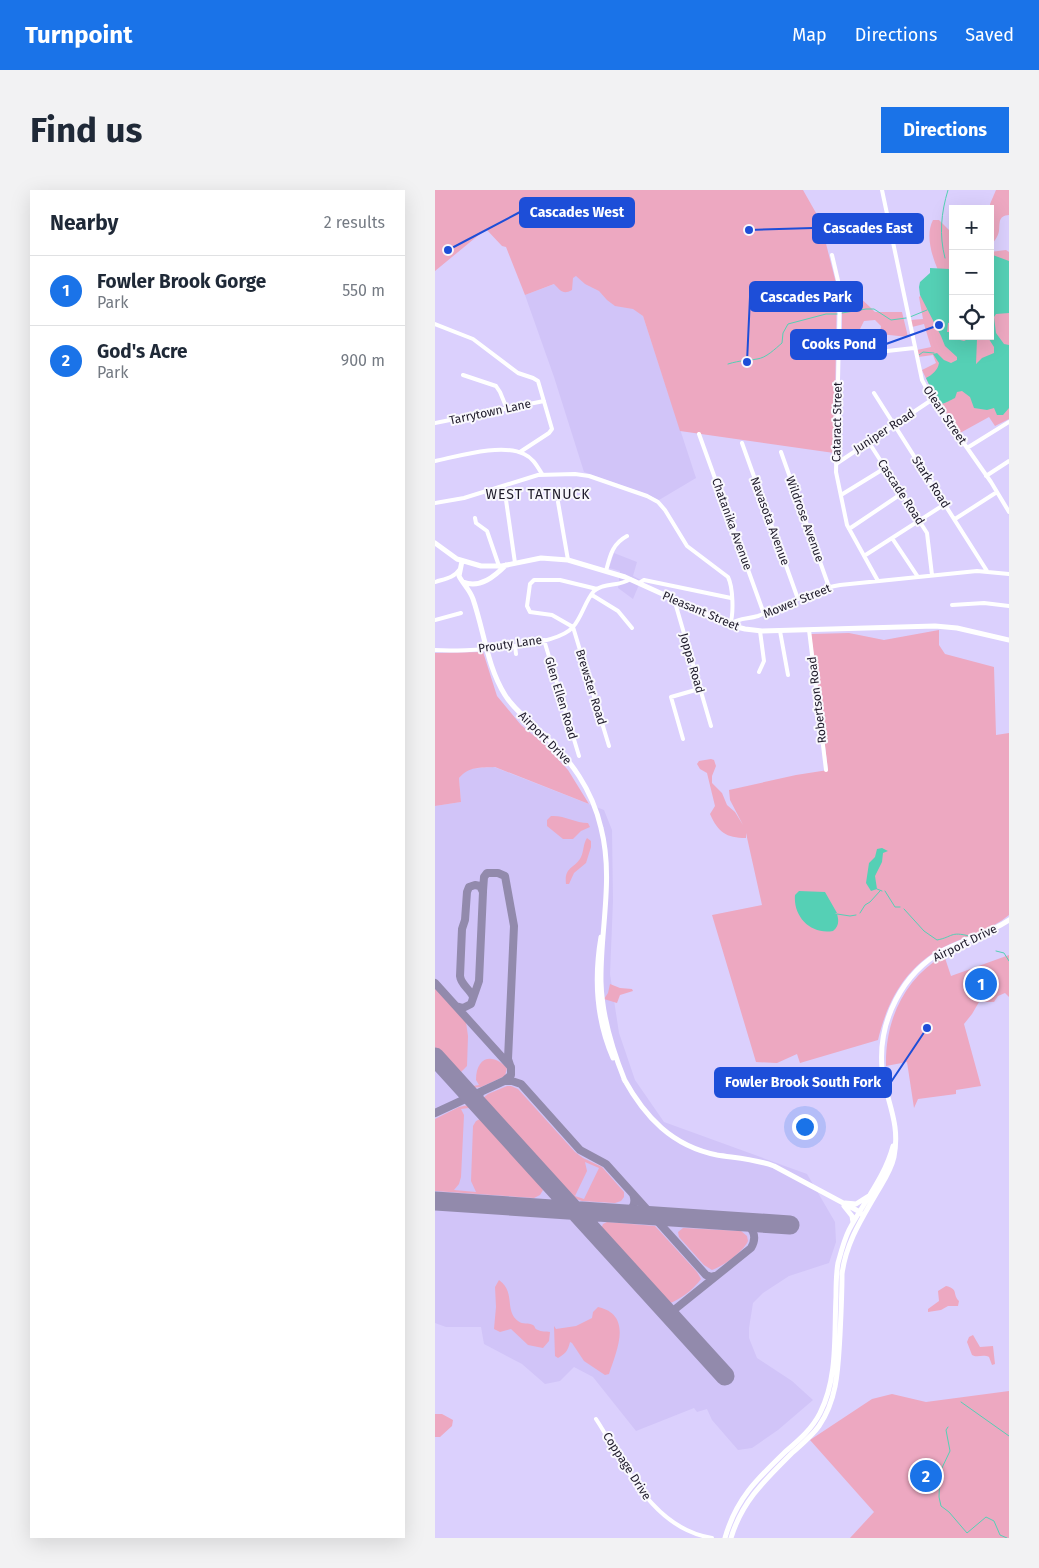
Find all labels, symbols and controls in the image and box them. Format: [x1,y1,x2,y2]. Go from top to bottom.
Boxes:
text: Turnpoint [25,21,132,49]
text: Map [792,24,827,46]
text: Directions [855,24,937,46]
text: Saved [965,24,1014,46]
button: Directions [881,107,1009,153]
text: Find us [30,109,142,151]
callout: Cascades West [520,198,634,227]
text: Cascades West [530,204,625,221]
map controls [949,205,994,340]
button: + [949,205,994,250]
text: Nearby [50,210,118,236]
text: 2 results [324,213,385,232]
callout: Cascades East [813,214,923,243]
text: Cascades East [823,220,913,237]
button: − [949,250,994,295]
text: Fowler Brook Gorge [97,270,266,293]
text: 1 [62,281,70,300]
text: 550 m [342,281,385,300]
callout: Cascades Park [750,282,862,311]
text: Cascades Park [760,289,852,306]
text: Park [97,293,129,312]
button: locate [949,295,994,340]
callout: Cooks Pond [791,330,886,359]
text: Cooks Pond [802,336,876,353]
text: God's Acre [97,340,188,363]
text: 2 [62,351,70,370]
text: 900 m [341,351,385,370]
text: Park [97,363,129,382]
street label: Cataract Street [829,381,845,462]
street label: Olean Street [920,383,970,447]
street label: Tarrytown Lane [448,397,532,427]
street label: Juniper Road [851,406,917,456]
street label: Stark Road [909,453,953,511]
street label: Cascade Road [875,457,927,527]
street label: Wildrose Avenue [783,474,827,564]
street label: Navasota Avenue [748,475,792,567]
street label: Chatanika Avenue [709,476,755,572]
district label: WEST TATNUCK [485,486,591,503]
street label: Mower Street [761,581,834,621]
street label: Pleasant Street [660,588,742,634]
street label: Joppa Road [677,631,707,695]
street label: Prouty Lane [477,633,543,655]
street label: Brewster Road [573,647,609,727]
street label: Glen Ellen Road [542,655,580,741]
street label: Robertson Road [805,656,829,744]
street label: Airport Drive [516,709,574,767]
street label: Airport Drive [931,922,999,964]
pin: 1 [965,965,997,1003]
callout: Fowler Brook South Fork [715,1068,891,1097]
text: Fowler Brook South Fork [725,1074,881,1091]
your location [792,1114,818,1140]
street label: Coppage Drive [600,1429,654,1503]
pin: 2 [910,1457,942,1495]

